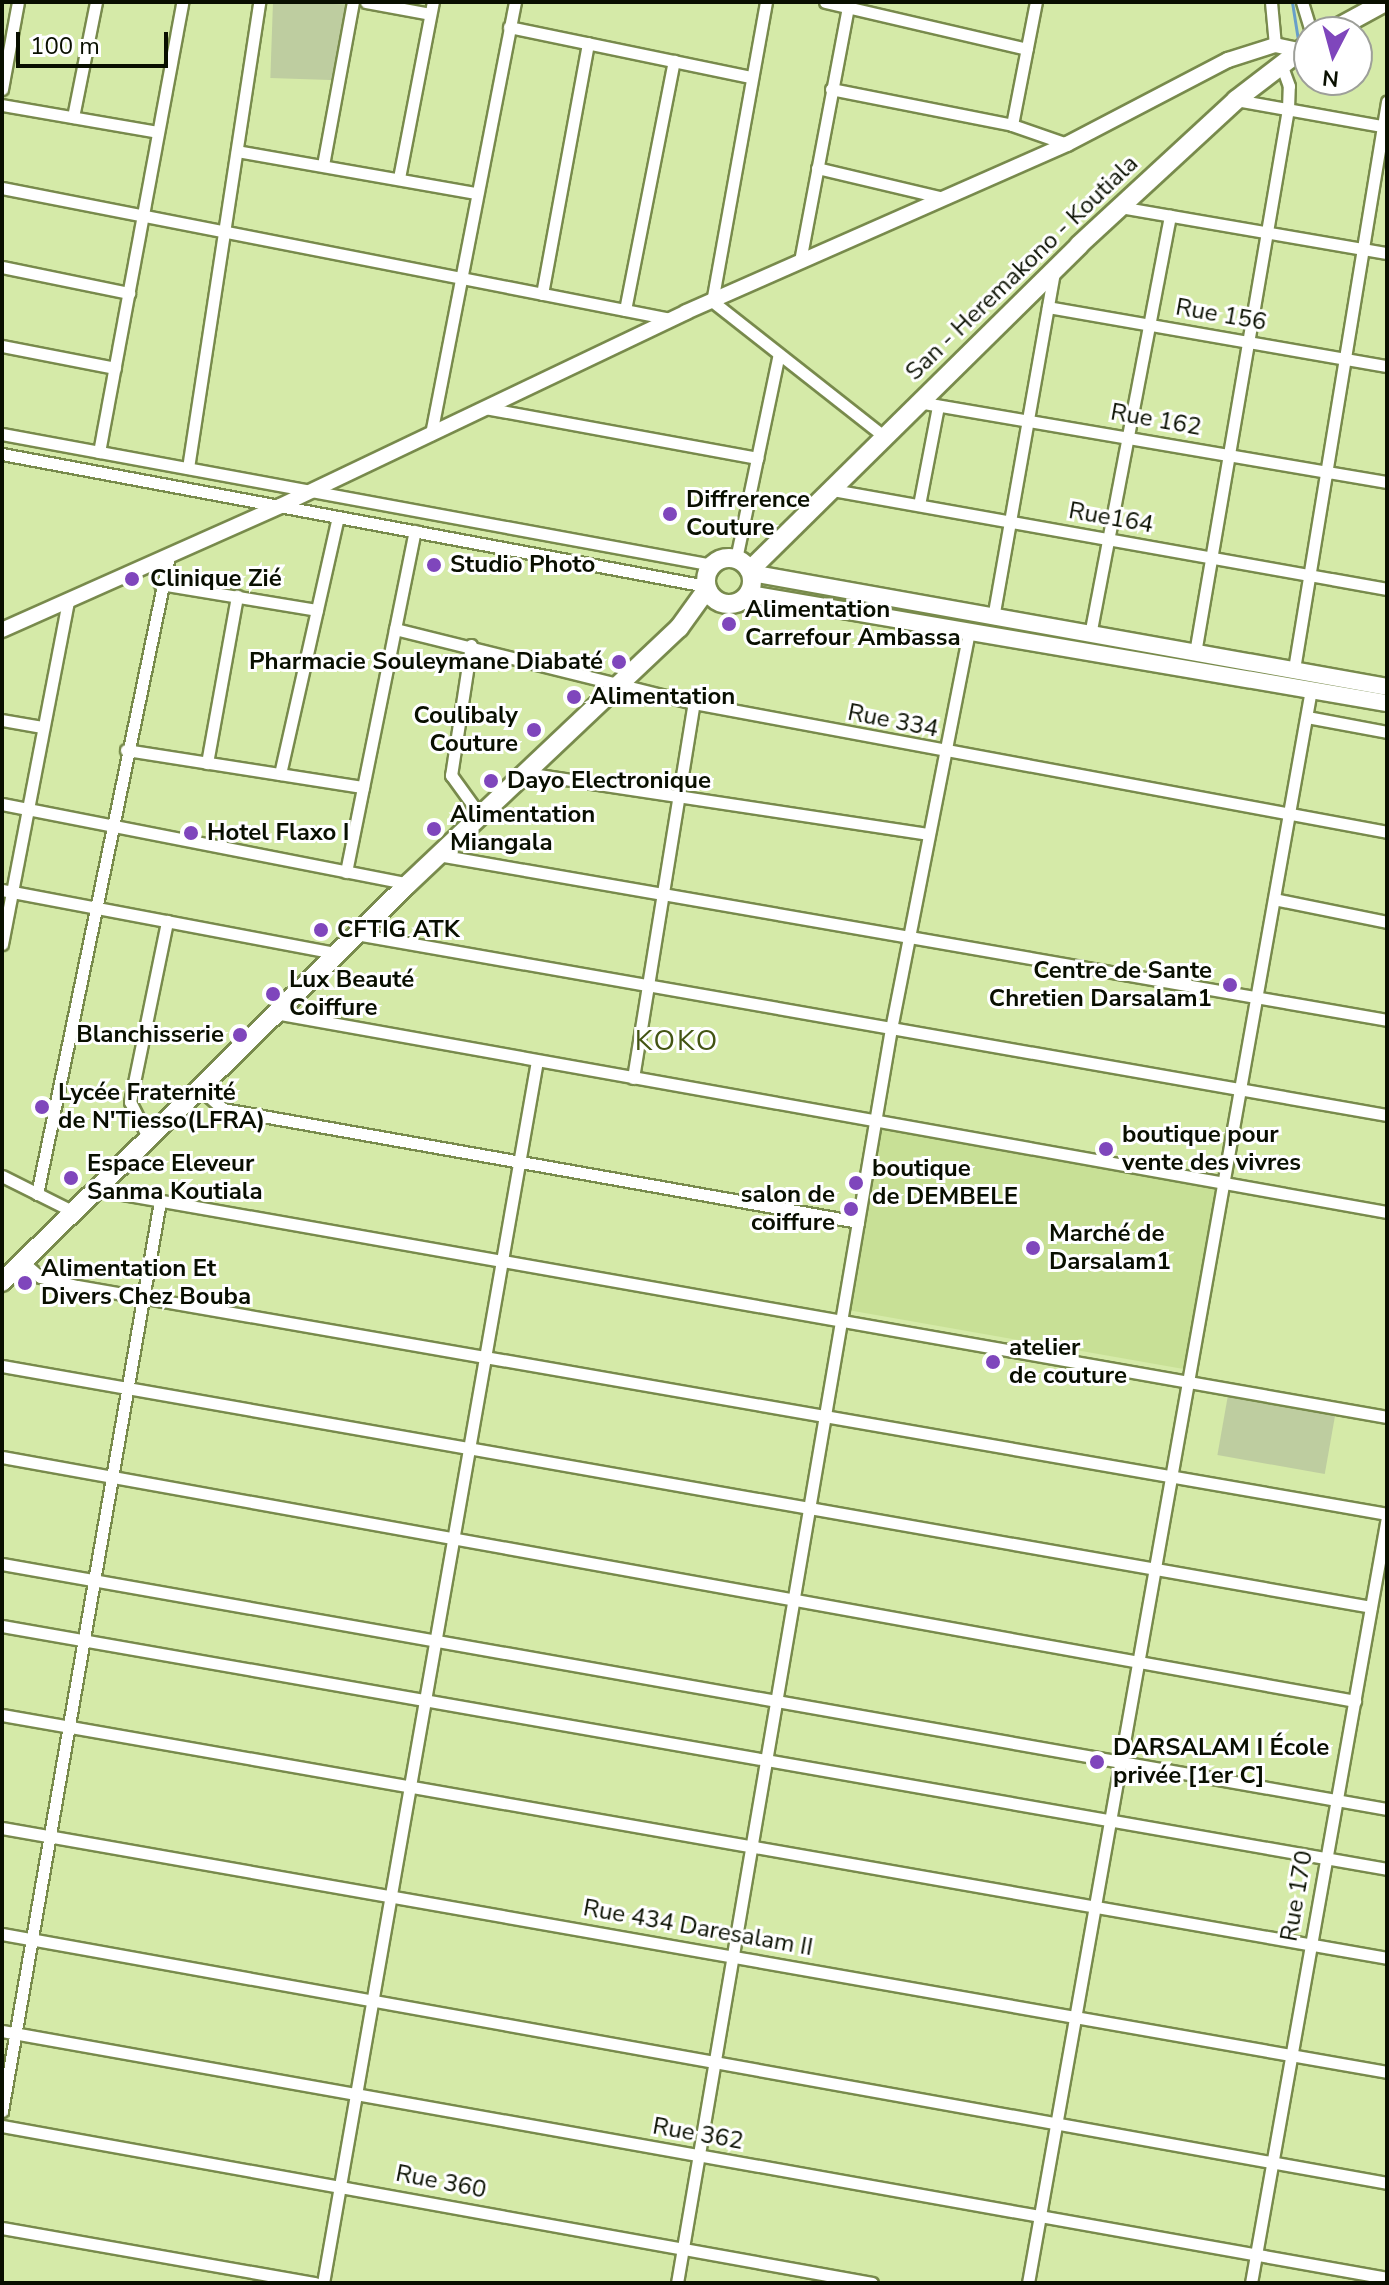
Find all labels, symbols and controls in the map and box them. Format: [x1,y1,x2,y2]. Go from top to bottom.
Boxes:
scale bar [20,16,172,66]
north arrow [1293,16,1373,96]
text: 100 m [30,30,100,62]
text: N [1321,62,1340,94]
street label: San - Heremakono - Koutiala [900,149,1144,387]
street label: Rue 156 [1173,293,1269,337]
street label: Rue 162 [1108,398,1204,442]
place label: Diffrerence Couture [686,486,810,542]
street label: Rue164 [1066,496,1156,540]
marker: Diffrerence Couture [661,505,679,523]
place label: Studio Photo [450,551,595,579]
marker: Studio Photo [425,556,443,574]
place label: Clinique Zié [150,565,282,593]
marker: Clinique Zié [121,568,143,590]
place label: Alimentation Carrefour Ambassa [745,596,961,652]
marker: Alimentation Carrefour Ambassa [720,615,738,633]
place label: Pharmacie Souleymane Diabaté [249,648,603,676]
marker: Pharmacie Souleymane Diabaté [610,653,628,671]
place label: Alimentation [590,683,735,711]
marker: Alimentation [565,688,583,706]
street label: Rue 334 [845,698,941,744]
place label: Coulibaly Couture [414,702,518,758]
marker: Coulibaly Couture [525,721,543,739]
place label: Dayo Electronique [507,767,711,795]
marker: Dayo Electronique [482,772,500,790]
place label: Alimentation Miangala [450,801,595,857]
place label: Hotel Flaxo I [207,819,350,847]
marker: Alimentation Miangala [425,820,443,838]
marker: Hotel Flaxo I [182,824,200,842]
place label: CFTIG ATK [337,916,460,944]
marker: CFTIG ATK [312,921,330,939]
place label: Centre de Sante Chretien Darsalam1 [989,957,1212,1013]
place label: Lux Beauté Coiffure [289,966,414,1022]
marker: Centre de Sante Chretien Darsalam1 [1219,974,1241,996]
marker: Lux Beauté Coiffure [264,985,282,1003]
place label: Blanchisserie [76,1021,224,1049]
district label: KOKO [635,1024,719,1058]
marker: Blanchisserie [231,1026,249,1044]
place label: Lycée Fraternité de N'Tiesso(LFRA) [58,1079,265,1135]
marker: Lycée Fraternité de N'Tiesso(LFRA) [33,1098,51,1116]
place label: boutique pour vente des vivres [1122,1121,1301,1177]
marker: boutique pour vente des vivres [1097,1140,1115,1158]
place label: Espace Eleveur Sanma Koutiala [87,1150,263,1206]
place label: boutique de DEMBELE [872,1155,1018,1211]
marker: Espace Eleveur Sanma Koutiala [62,1169,80,1187]
marker: boutique de DEMBELE [847,1174,865,1192]
place label: salon de coiffure [741,1181,835,1237]
marker: salon de coiffure [842,1200,860,1218]
place label: Marché de Darsalam1 [1049,1220,1171,1276]
marker: Marché de Darsalam1 [1024,1239,1042,1257]
place label: Alimentation Et Divers Chez Bouba [41,1255,251,1311]
marker: Alimentation Et Divers Chez Bouba [16,1274,34,1292]
place label: atelier de couture [1009,1334,1127,1390]
marker: atelier de couture [984,1353,1002,1371]
place label: DARSALAM I École privée [1er C] [1113,1734,1329,1790]
marker: DARSALAM I École privée [1er C] [1088,1753,1106,1771]
street label: Rue 170 [1275,1848,1319,1944]
street label: Rue 434 Daresalam II [581,1894,815,1962]
street label: Rue 362 [650,2112,746,2156]
street label: Rue 360 [393,2159,489,2205]

